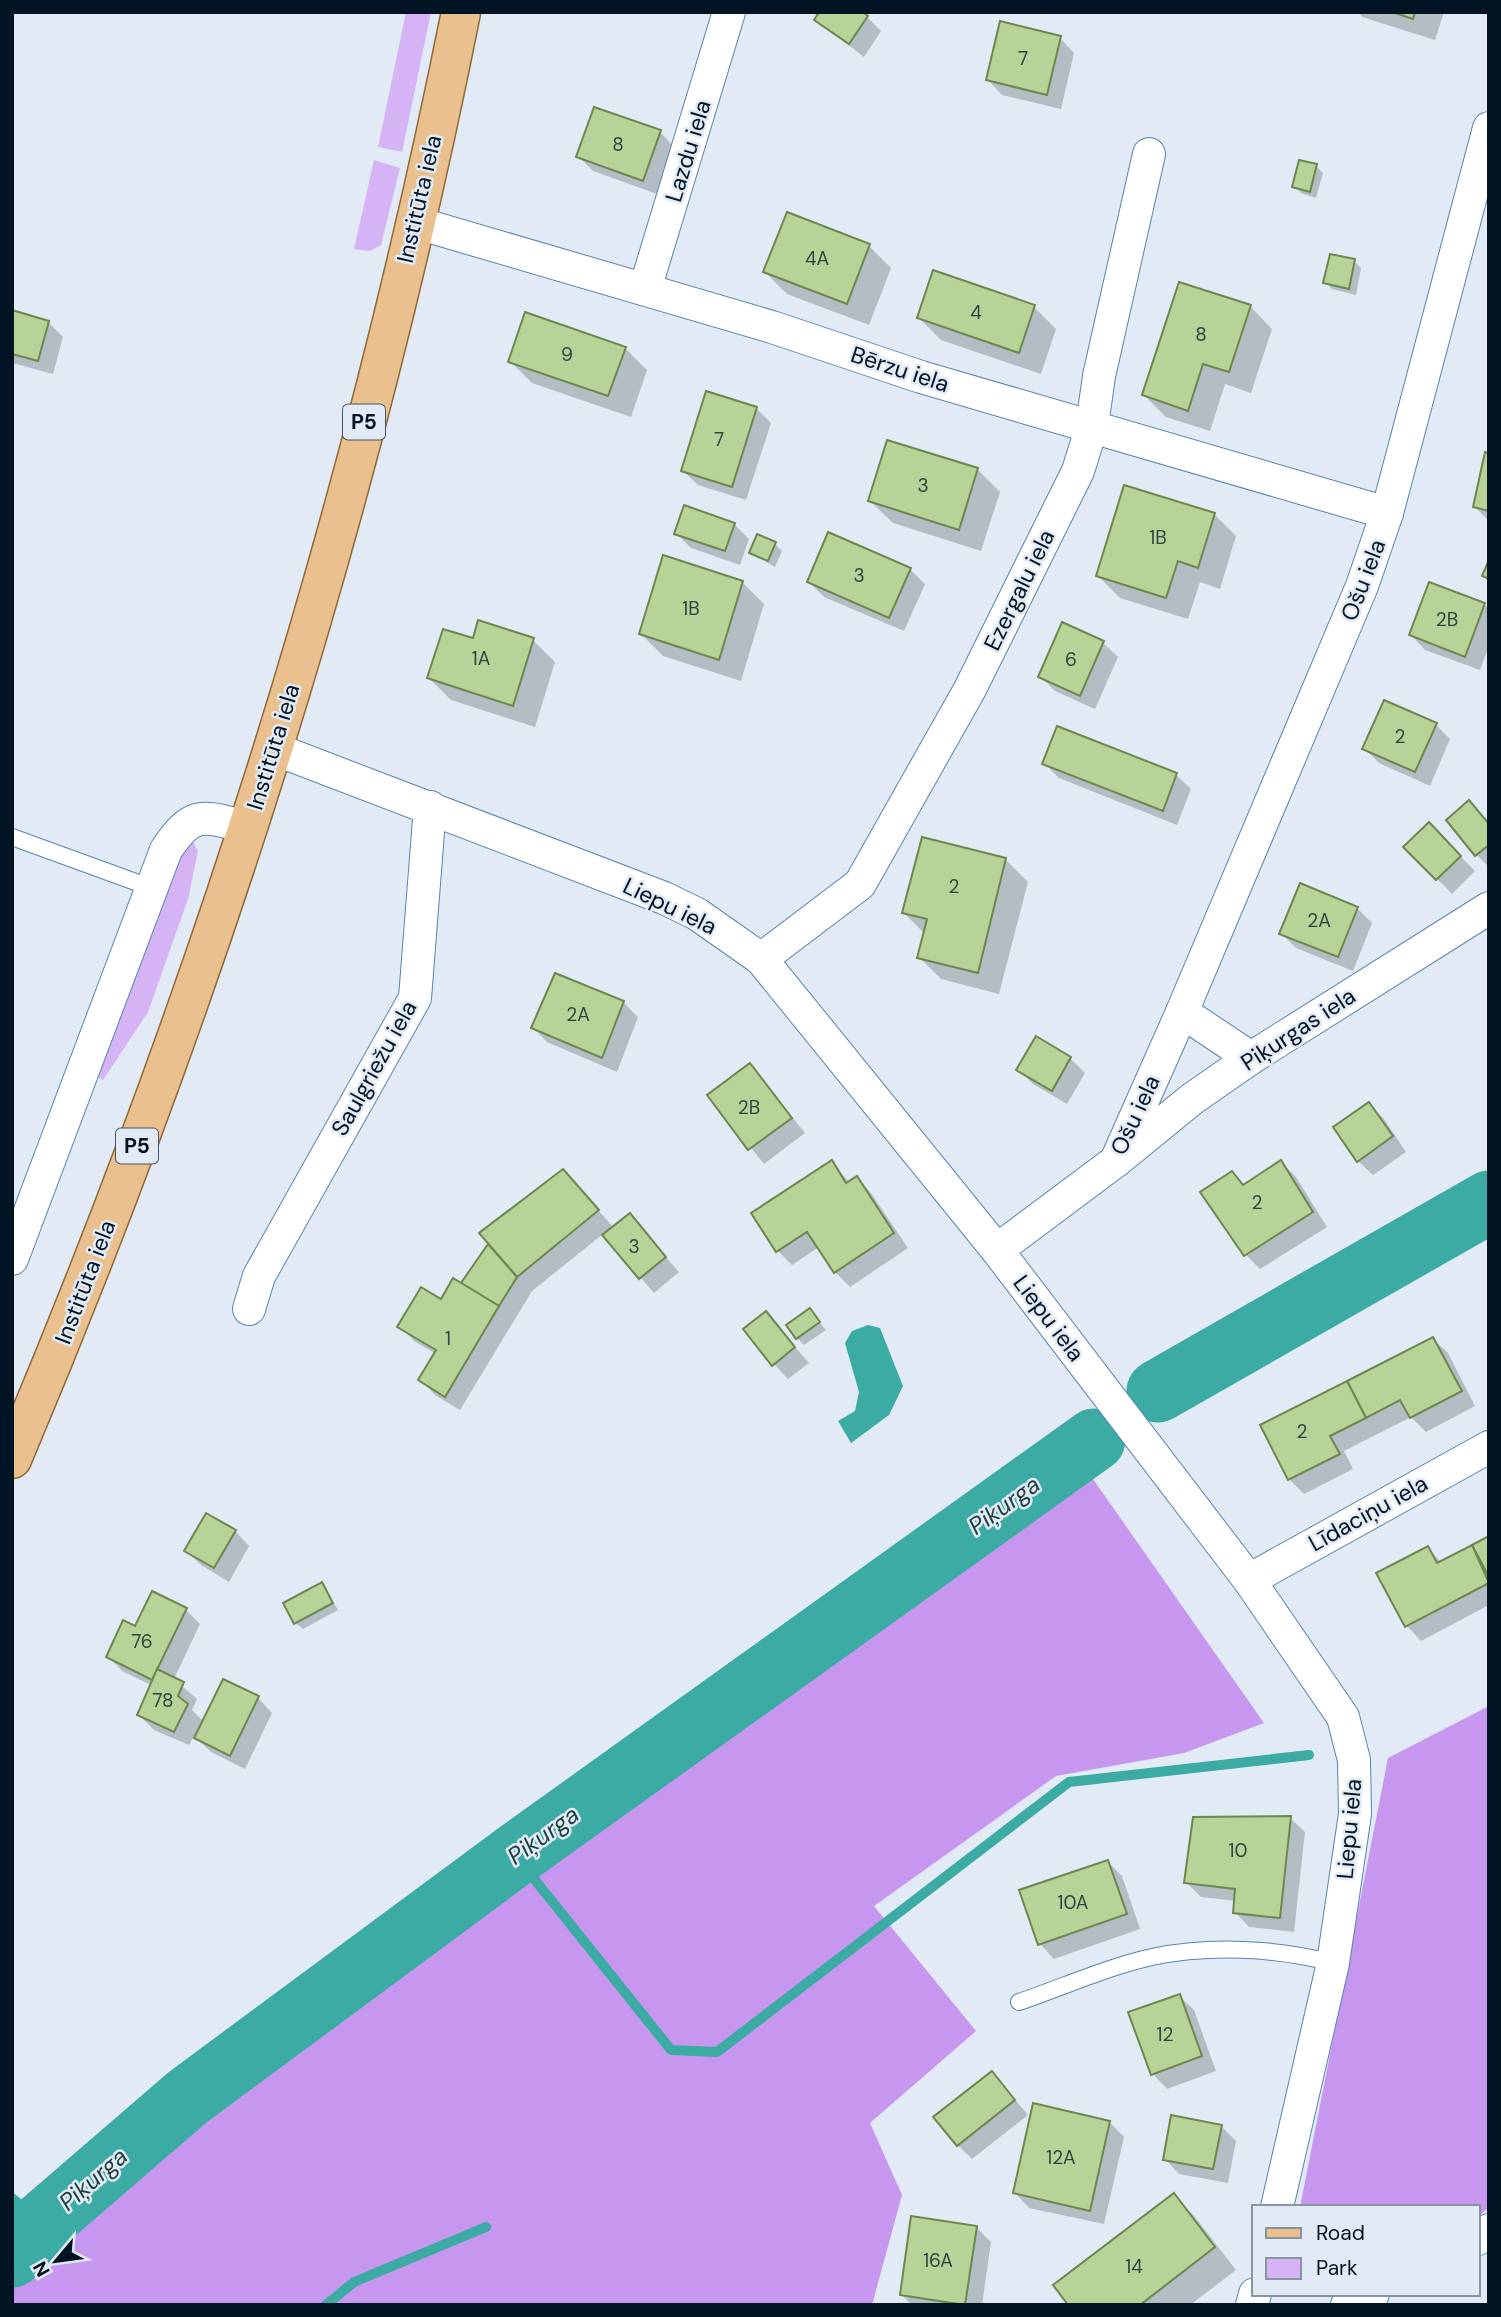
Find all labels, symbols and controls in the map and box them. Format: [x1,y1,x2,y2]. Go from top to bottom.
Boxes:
house number: 7 [1018,46,1028,71]
street label: Lazdu iela [658,96,718,206]
street label: Institūta iela [390,132,448,266]
house number: 8 [612,132,624,157]
house number: 4A [805,246,829,271]
house number: 4 [970,300,982,325]
house number: 8 [1195,322,1207,347]
street label: Bērzu iela [847,339,953,399]
house number: 9 [561,342,573,367]
road number: P5 [343,404,385,440]
house number: 7 [714,427,724,452]
house number: 3 [917,473,929,498]
street label: Ezergalu iela [977,525,1061,655]
house number: 1B [1149,525,1167,550]
street label: Ošu iela [1334,535,1392,625]
house number: 3 [853,563,865,588]
house number: 1B [682,596,700,621]
house number: 2B [1436,607,1458,632]
house number: 1A [472,646,491,671]
house number: 6 [1065,647,1077,672]
street label: Institūta iela [240,680,306,814]
house number: 2 [1395,724,1406,749]
street label: Liepu iela [618,870,722,942]
house number: 2 [949,874,960,899]
house number: 2A [1307,908,1331,933]
street label: Piķurgas iela [1235,981,1361,1077]
street label: Saulgriežu iela [324,995,424,1141]
house number: 2A [566,1002,590,1027]
street label: Ošu iela [1103,1070,1167,1160]
house number: 2B [738,1095,760,1120]
road number: P5 [116,1128,158,1164]
house number: 2 [1252,1190,1263,1215]
street label: Institūta iela [48,1216,122,1348]
house number: 3 [628,1234,640,1259]
street label: Liepu iela [1007,1269,1091,1367]
house number: 1 [445,1326,451,1351]
house number: 2 [1297,1419,1308,1444]
street label: Līdaciņu iela [1303,1468,1433,1558]
water label: Piķurga [962,1469,1046,1541]
house number: 76 [131,1629,153,1654]
house number: 78 [152,1688,174,1713]
street label: Liepu iela [1330,1778,1368,1880]
water label: Piķurga [501,1799,585,1871]
house number: 10 [1229,1838,1247,1863]
house number: 10A [1058,1890,1089,1915]
house number: 12 [1157,2022,1173,2047]
water label: Piķurga [52,2141,134,2217]
house number: 12A [1046,2145,1076,2170]
legend [1252,2205,1480,2296]
text: Road [1316,2219,1365,2247]
north arrow [21,2226,91,2296]
house number: 16A [923,2248,953,2273]
house number: 14 [1125,2254,1143,2279]
text: Park [1316,2254,1358,2282]
text: N [27,2257,56,2281]

